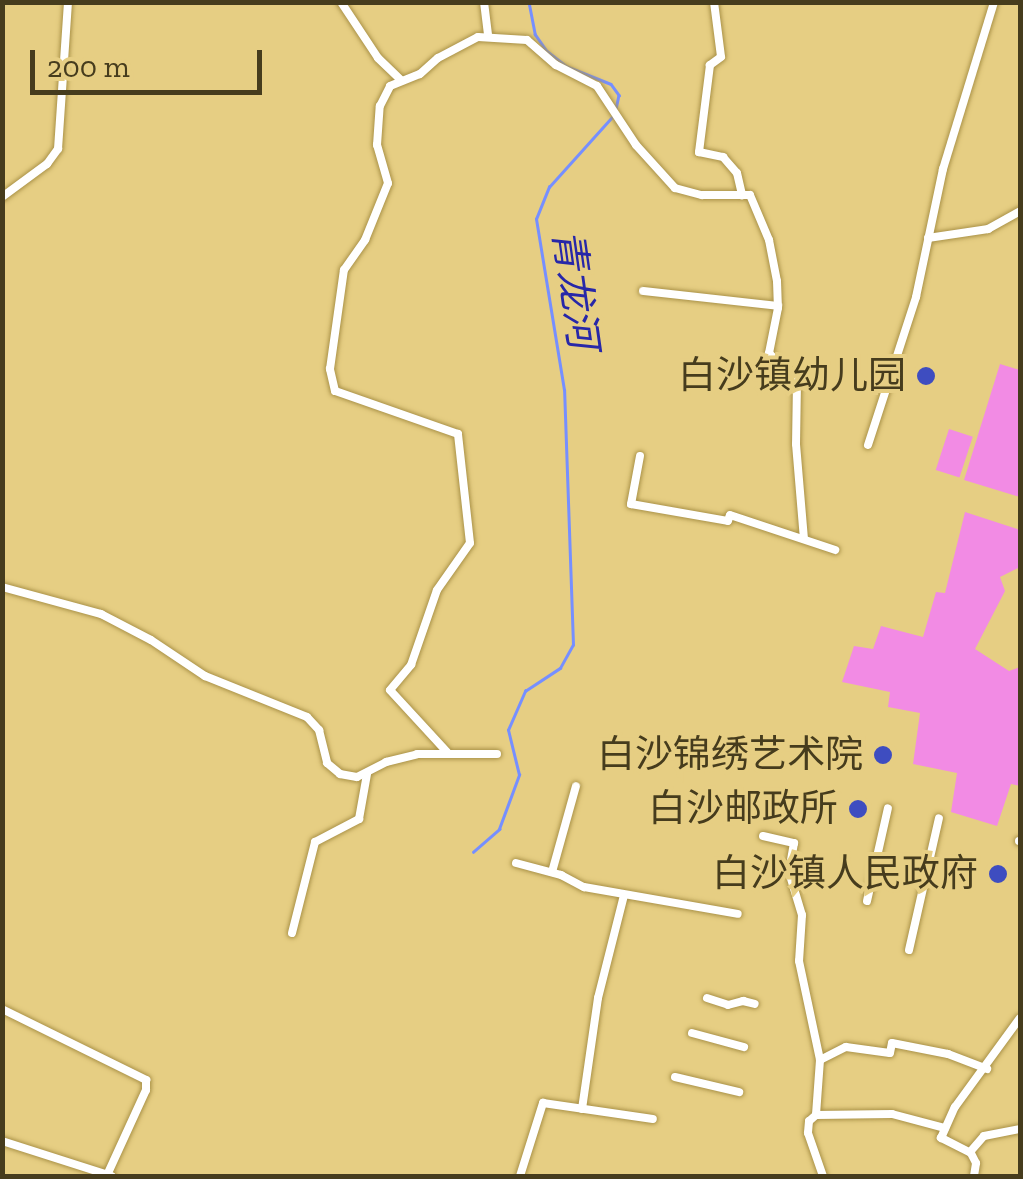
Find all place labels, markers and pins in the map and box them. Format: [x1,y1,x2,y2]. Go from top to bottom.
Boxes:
place label: 白沙镇幼儿园 [678,353,906,399]
marker: 白沙镇幼儿园 [915,365,937,387]
place label: 白沙锦绣艺术院 [597,732,863,778]
marker: 白沙锦绣艺术院 [872,744,894,766]
place label: 白沙邮政所 [648,786,838,832]
marker: 白沙邮政所 [847,798,869,820]
place label: 白沙镇人民政府 [712,851,978,897]
marker: 白沙镇人民政府 [987,863,1009,885]

